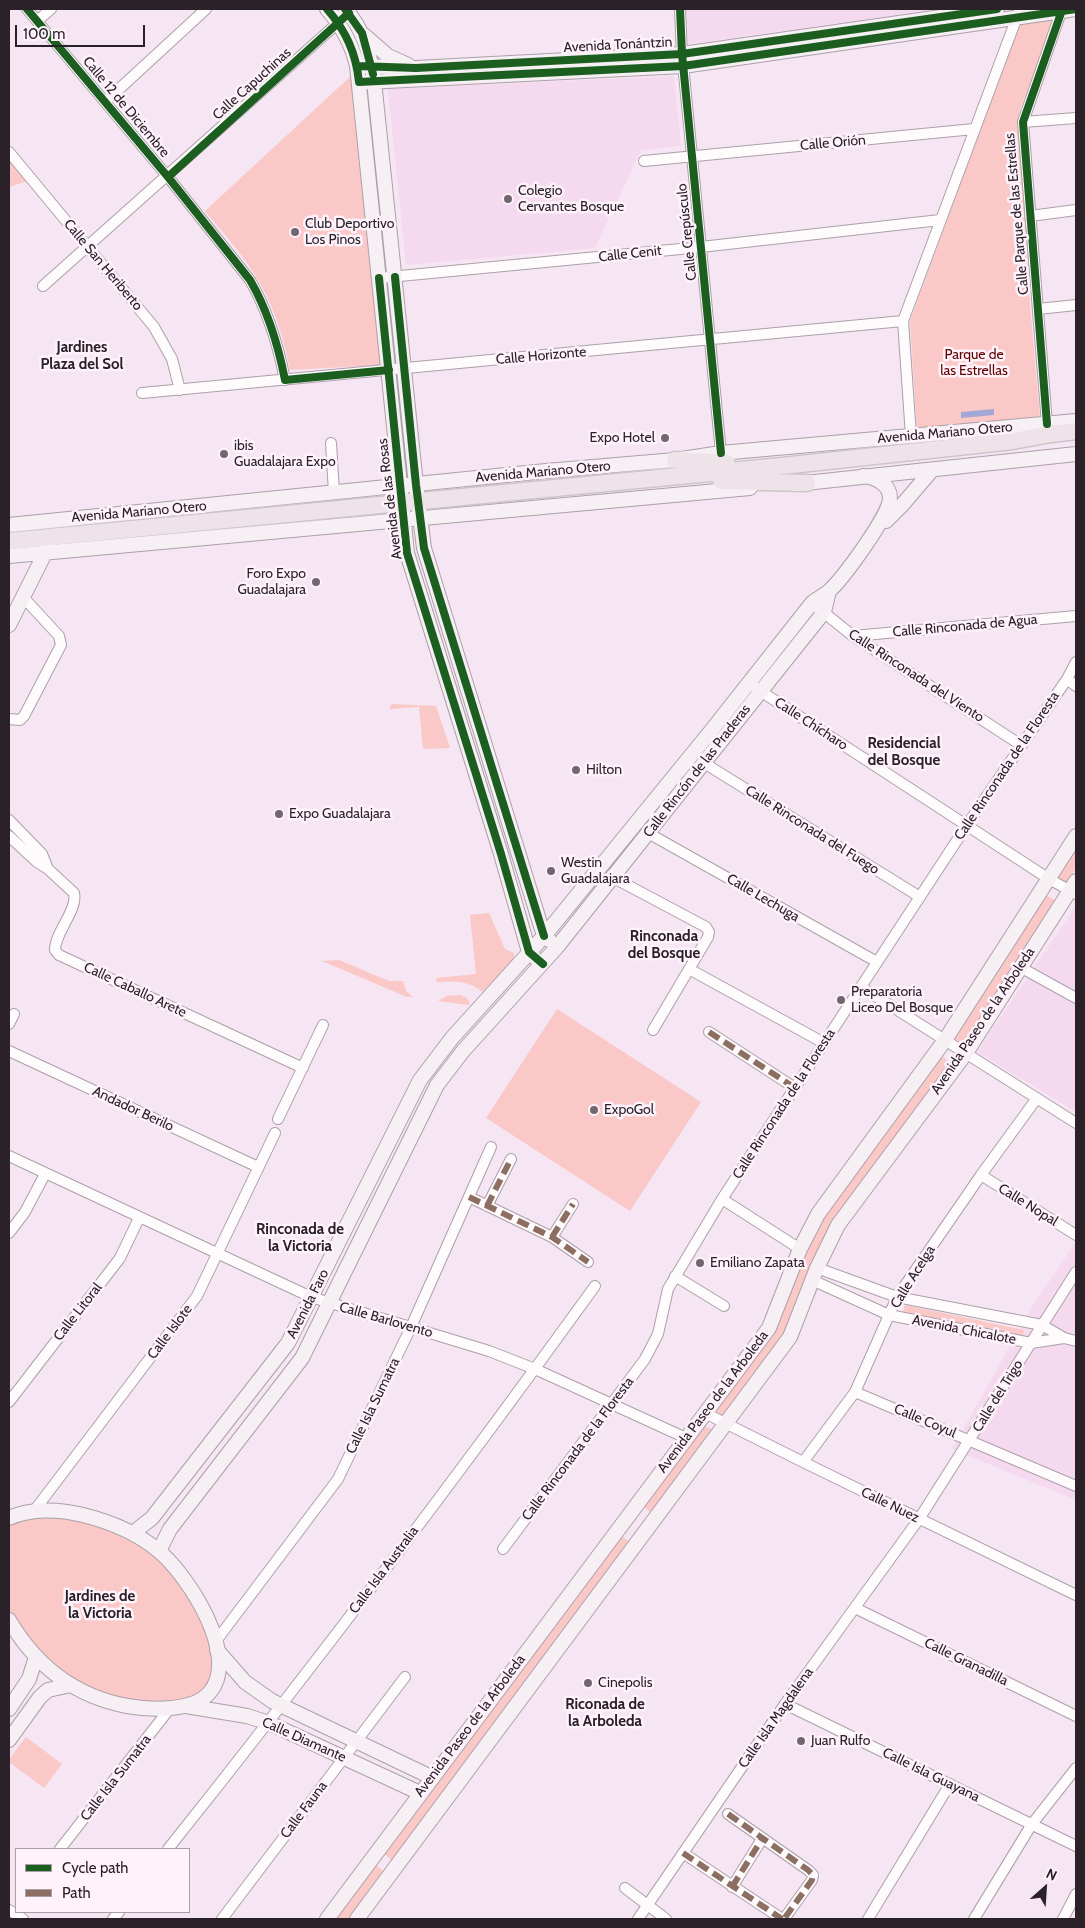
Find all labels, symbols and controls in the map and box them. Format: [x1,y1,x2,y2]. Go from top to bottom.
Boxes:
scale bar [18,15,148,47]
text: 100 m [23,25,65,43]
street label: Avenida Tonántzin [563,34,673,56]
street label: Calle Capuchinas [209,44,295,124]
street label: Calle 12 de Diciembre [79,53,173,161]
street label: Calle Orión [799,132,867,154]
street label: Calle Parque de las Estrellas [1002,132,1032,296]
place label: Colegio Cervantes Bosque [518,183,624,216]
street label: Calle Crepúsculo [674,183,700,281]
marker: Colegio Cervantes Bosque [502,193,514,205]
street label: Calle San Heriberto [60,216,146,314]
place label: Club Deportivo Los Pinos [305,216,395,248]
marker: Club Deportivo Los Pinos [289,226,301,238]
street label: Calle Cenit [598,242,662,266]
district label: Jardines Plaza del Sol [40,339,124,374]
street label: Calle Horizonte [495,344,587,368]
park label: Parque de las Estrellas [940,347,1008,380]
street label: Avenida Mariano Otero [877,419,1013,447]
place label: Expo Hotel [590,430,655,446]
marker: Expo Hotel [659,432,671,444]
place label: ibis Guadalajara Expo [234,438,336,471]
street label: Avenida de las Rosas [374,438,406,560]
marker: ibis Guadalajara Expo [218,448,230,460]
street label: Avenida Mariano Otero [475,458,611,486]
street label: Avenida Mariano Otero [71,498,207,526]
place label: Foro Expo Guadalajara [237,566,306,598]
marker: Foro Expo Guadalajara [310,576,322,588]
street label: Calle Rinconada de Agua [892,611,1038,641]
street label: Calle Rinconada del Viento [845,626,987,726]
street label: Calle Rinconada de la Floresta [951,688,1063,844]
street label: Calle Chícharo [771,694,851,754]
street label: Calle Rincón de las Praderas [640,701,754,841]
district label: Residencial del Bosque [867,735,941,770]
place label: Hilton [586,762,622,778]
marker: Hilton [570,764,582,776]
street label: Calle Rinconada del Fuego [742,782,882,878]
place label: Expo Guadalajara [289,806,391,822]
marker: Expo Guadalajara [273,808,285,820]
place label: Westin Guadalajara [561,855,630,888]
marker: Westin Guadalajara [545,865,557,877]
street label: Calle Lechuga [724,870,802,926]
district label: Rinconada del Bosque [628,928,700,963]
street label: Avenida Paseo de la Arboleda [928,944,1038,1098]
street label: Calle Caballo Arete [81,959,189,1021]
place label: Preparatoria Liceo Del Bosque [851,984,953,1016]
marker: Preparatoria Liceo Del Bosque [835,994,847,1006]
street label: Calle Rinconada de la Floresta [729,1026,839,1182]
street label: Andador Berilo [90,1083,176,1135]
place label: ExpoGol [604,1102,654,1118]
marker: ExpoGol [588,1104,600,1116]
street label: Calle Nopal [995,1180,1061,1230]
district label: Rinconada de la Victoria [256,1221,344,1256]
street label: Calle Acelga [887,1242,939,1312]
place label: Emiliano Zapata [710,1255,805,1271]
marker: Emiliano Zapata [694,1257,706,1269]
street label: Avenida Faro [283,1266,333,1342]
street label: Calle Litoral [50,1280,106,1344]
street label: Calle Barlovento [337,1299,435,1341]
street label: Calle Islote [144,1301,196,1363]
street label: Avenida Chicalote [911,1312,1017,1348]
street label: Avenida Paseo de la Arboleda [654,1328,772,1476]
street label: Calle Isla Sumatra [343,1355,403,1457]
street label: Calle del Trigo [969,1357,1027,1435]
street label: Calle Rinconada de la Floresta [518,1374,638,1524]
street label: Calle Coyul [891,1400,959,1442]
street label: Calle Nuez [858,1484,922,1526]
street label: Calle Isla Australia [346,1523,422,1617]
district label: Jardines de la Victoria [65,1588,135,1623]
street label: Calle Granadilla [921,1634,1011,1690]
street label: Avenida Paseo de la Arboleda [411,1652,529,1800]
street label: Calle Isla Magdalena [735,1664,817,1772]
place label: Cinepolis [598,1675,653,1691]
marker: Cinepolis [582,1677,594,1689]
district label: Riconada de la Arboleda [565,1696,645,1731]
street label: Calle Diamante [259,1714,349,1766]
street label: Calle Isla Sumatra [77,1732,155,1824]
place label: Juan Rulfo [811,1733,871,1749]
marker: Juan Rulfo [795,1735,807,1747]
street label: Calle Isla Guayana [880,1744,982,1806]
street label: Calle Fauna [277,1778,331,1842]
legend [15,1848,190,1913]
text: Cycle path [62,1859,128,1877]
north arrow [1020,1863,1070,1913]
text: N [1043,1864,1060,1885]
text: Path [62,1884,91,1902]

